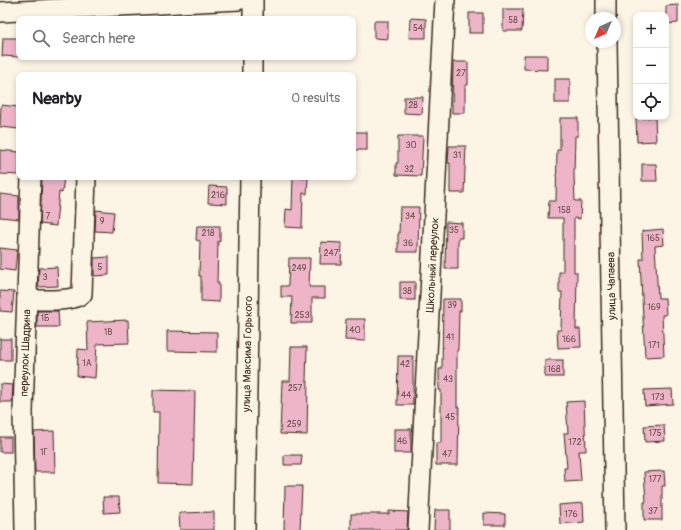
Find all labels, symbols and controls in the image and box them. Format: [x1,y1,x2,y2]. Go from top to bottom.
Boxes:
north arrow [585,12,621,48]
map controls [633,12,669,120]
button: + [633,12,669,48]
house number: 58 [508,15,518,26]
search box [16,16,356,60]
house number: 54 [413,23,424,34]
icon: search [30,27,52,49]
text: Search here [62,29,135,48]
button: − [633,48,669,84]
house number: 27 [456,68,466,79]
button: locate [633,84,669,120]
text: Nearby [32,88,81,109]
text: 0 results [291,90,340,106]
house number: 28 [408,100,418,111]
house number: 30 [405,140,417,151]
house number: 31 [453,150,461,161]
house number: 32 [404,164,414,175]
house number: 216 [211,190,225,201]
house number: 158 [558,205,571,216]
house number: 7 [46,211,51,222]
house number: 34 [405,211,416,222]
house number: 9 [100,216,105,227]
street label: Школьный переулок [424,217,442,313]
house number: 35 [449,225,459,236]
house number: 218 [201,228,215,239]
house number: 165 [646,233,660,244]
house number: 36 [403,238,413,249]
house number: 247 [323,248,339,259]
street label: улица Чапаева [604,252,619,321]
house number: 5 [98,262,103,273]
house number: 249 [292,263,307,274]
house number: 3 [42,272,48,283]
house number: 38 [402,286,412,297]
street label: улица Максима Горького [240,296,255,413]
house number: 39 [447,300,457,311]
house number: 169 [647,302,661,313]
street label: переулок Шадрина [17,309,34,397]
house number: 253 [295,310,309,321]
house number: 1Б [41,313,49,324]
house number: 40 [349,325,361,336]
house number: 1В [104,327,112,338]
house number: 41 [446,332,454,343]
house number: 166 [562,334,576,345]
house number: 171 [648,340,660,351]
house number: 1А [82,358,92,369]
house number: 42 [400,359,410,370]
house number: 168 [547,364,561,375]
house number: 43 [443,374,453,385]
house number: 257 [288,383,303,394]
house number: 44 [401,390,412,401]
house number: 173 [651,392,665,403]
house number: 45 [445,412,455,423]
house number: 259 [287,419,302,430]
house number: 175 [648,428,662,439]
house number: 46 [397,436,407,447]
house number: 172 [568,437,582,448]
house number: 1Г [40,447,48,458]
house number: 47 [442,449,452,460]
house number: 177 [648,474,662,485]
house number: 37 [648,506,658,517]
house number: 176 [564,509,578,520]

